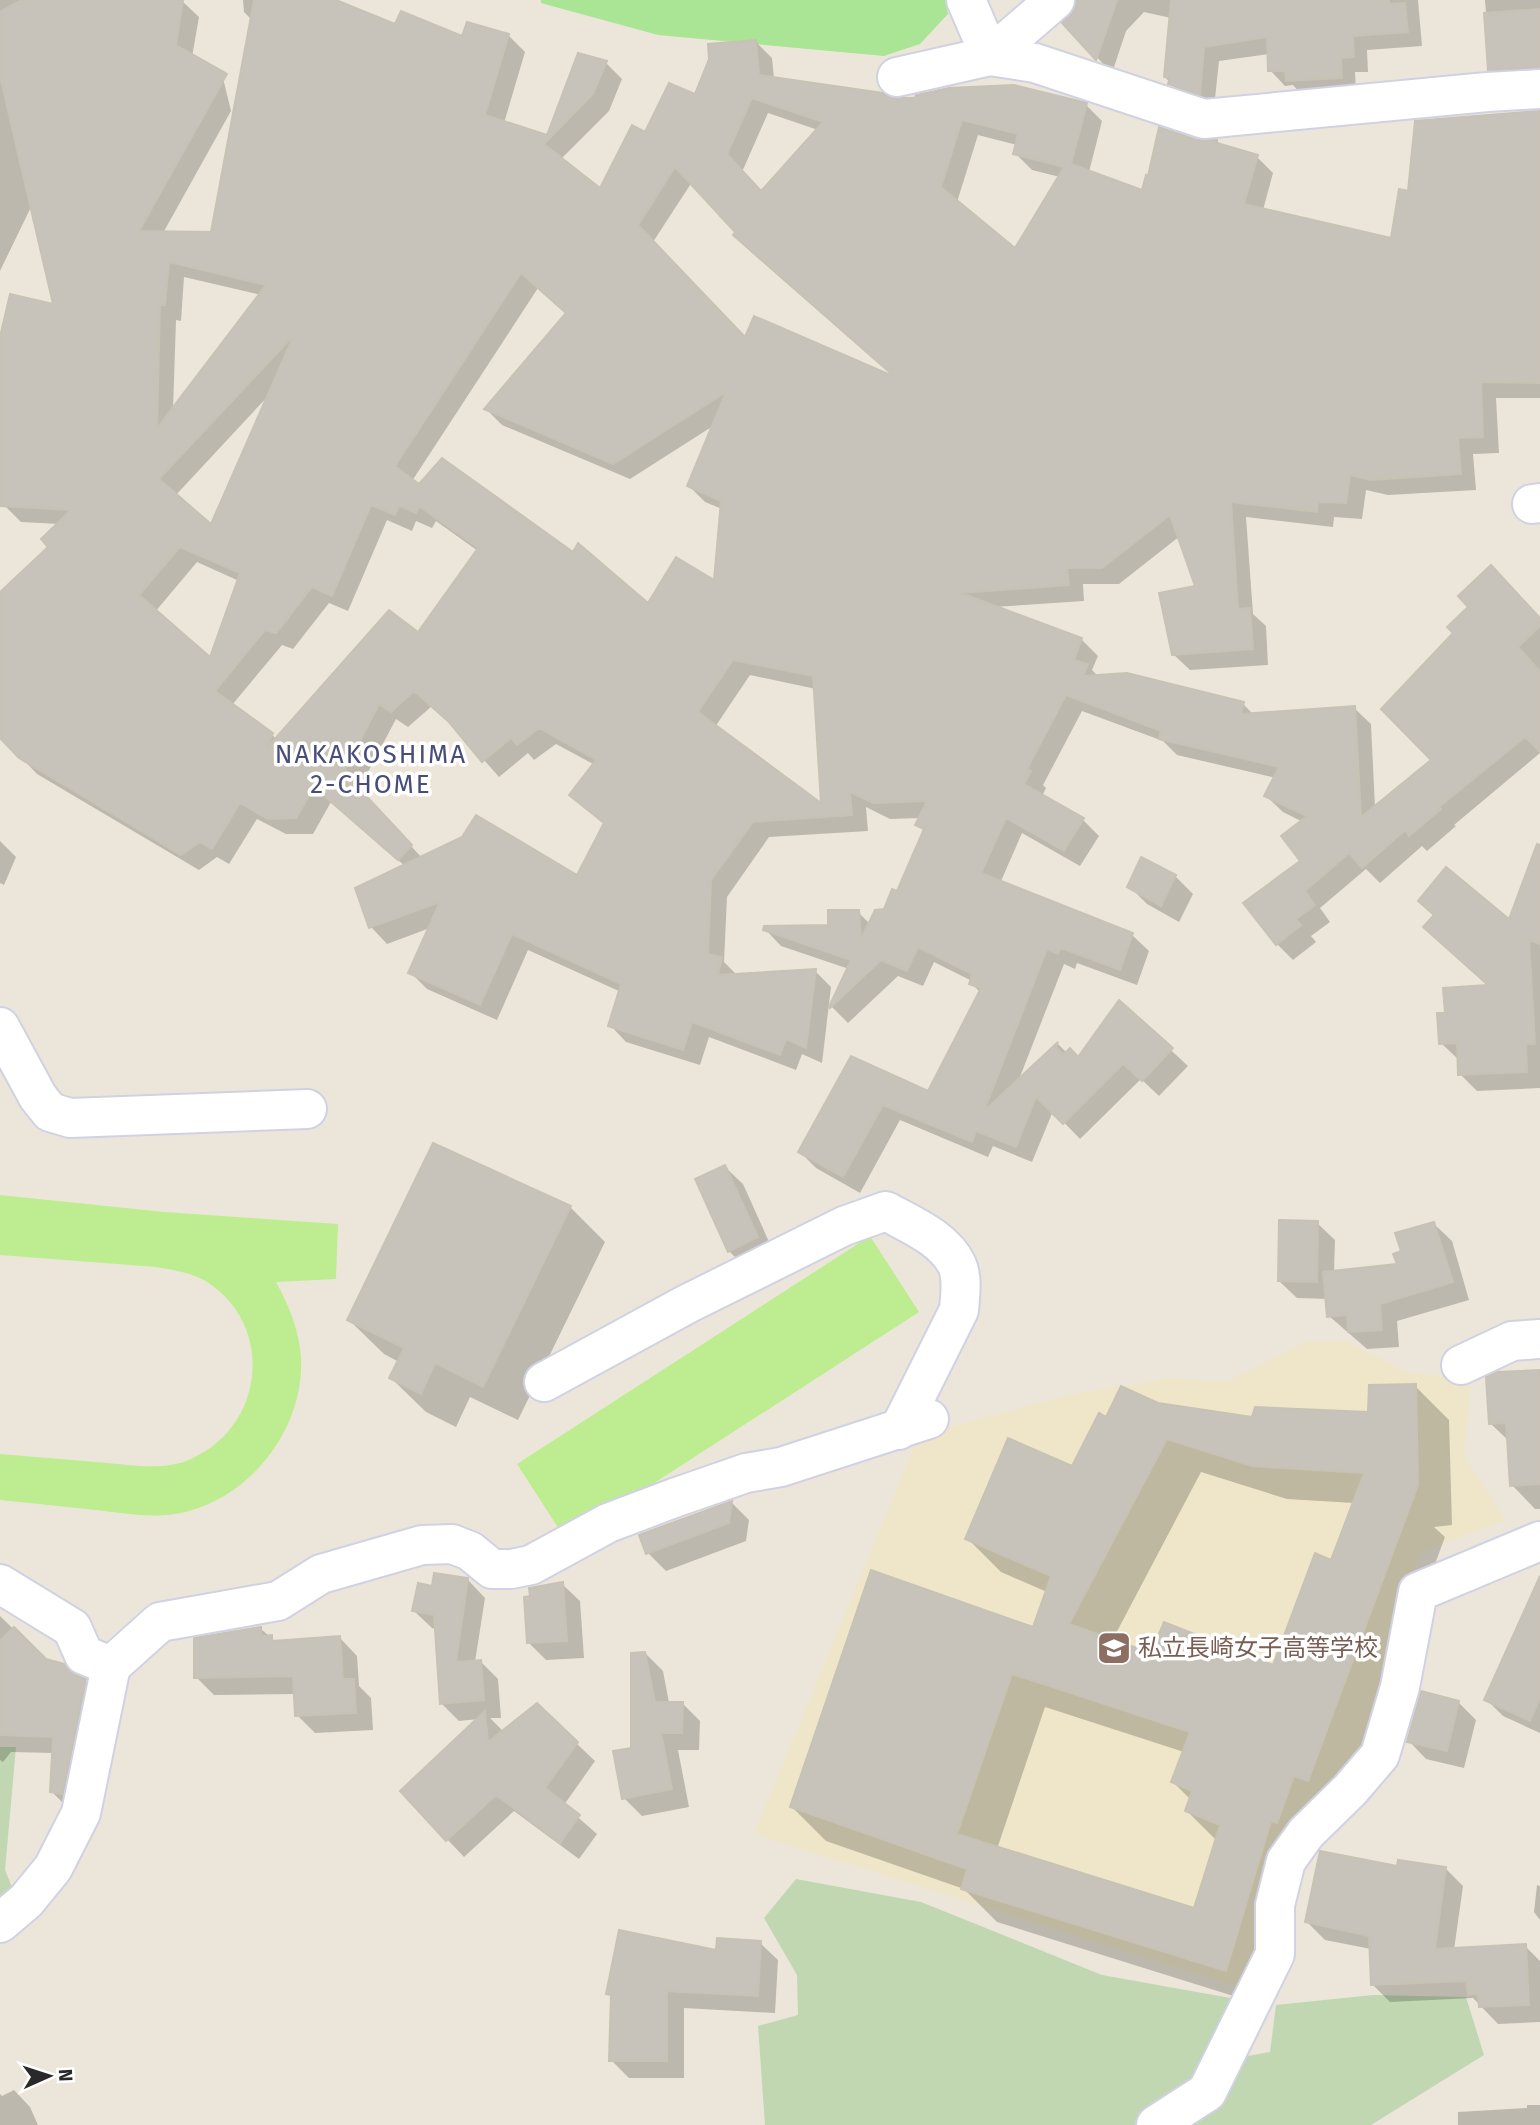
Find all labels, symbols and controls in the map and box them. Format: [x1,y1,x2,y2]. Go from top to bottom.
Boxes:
district label: NAKAKOSHIMA 2-CHOME [275,739,467,800]
school or university icon: 私立長崎女子高等学校 [1095,1629,1133,1667]
place label: 私立長崎女子高等学校 [1138,1634,1378,1662]
north arrow [14,2041,84,2111]
text: N [54,2068,77,2082]

